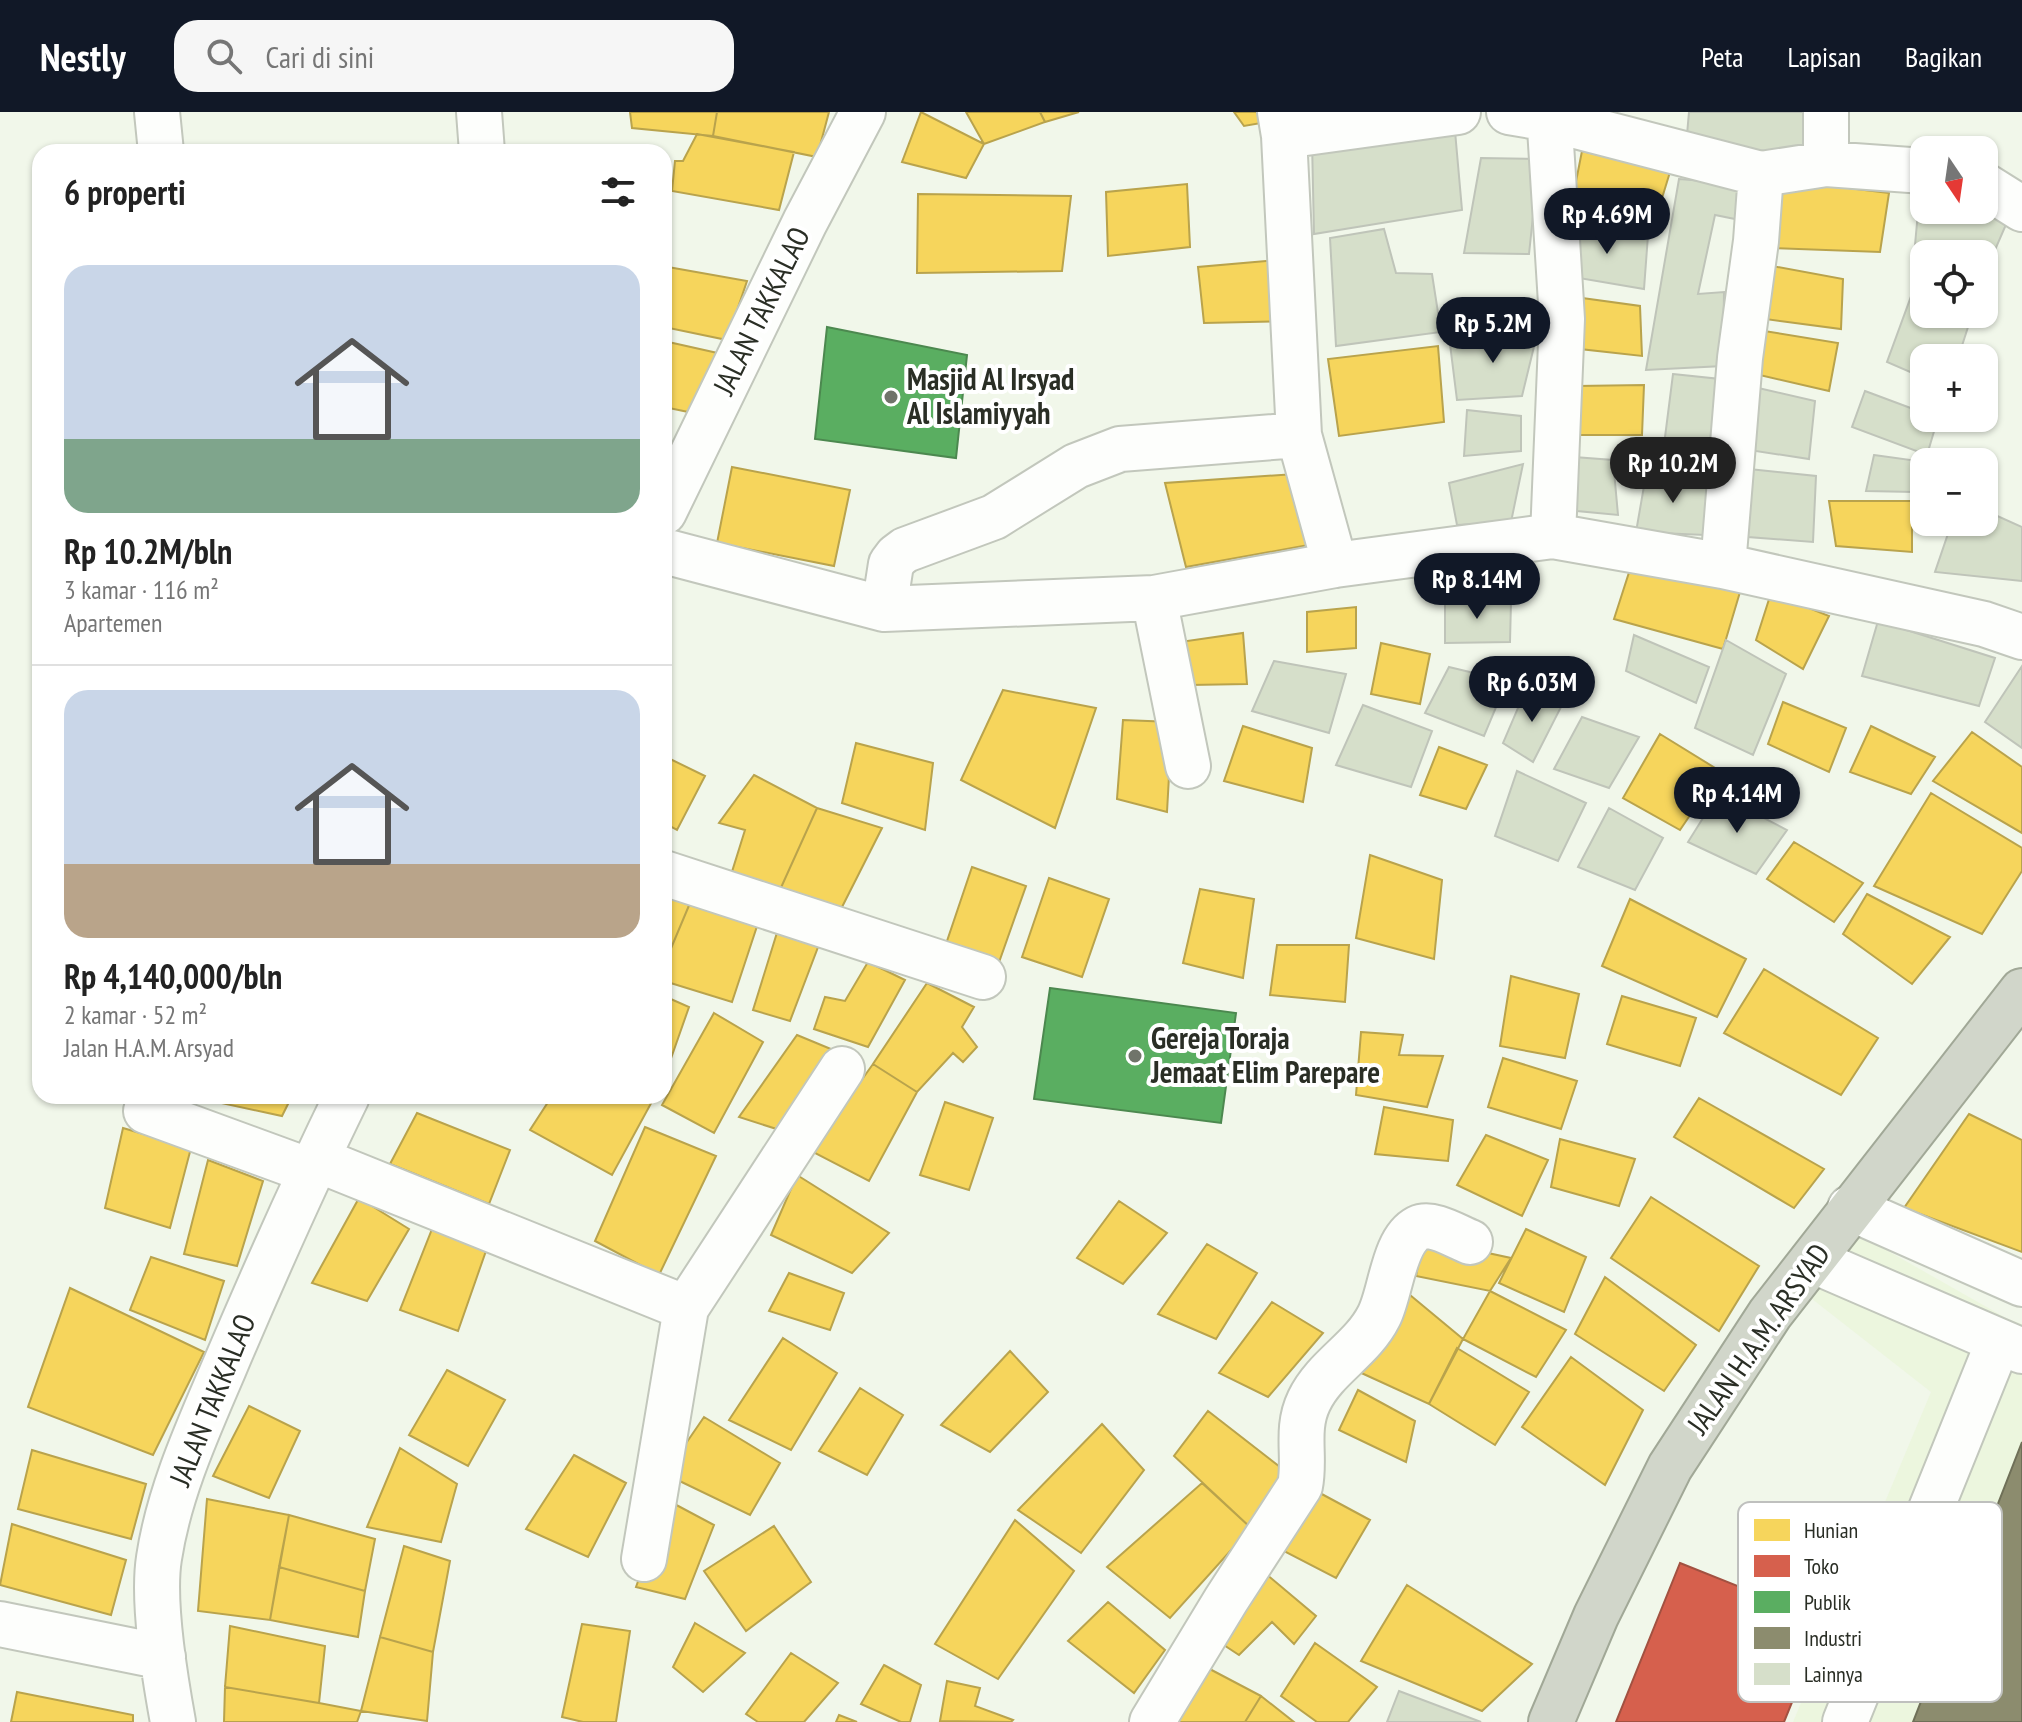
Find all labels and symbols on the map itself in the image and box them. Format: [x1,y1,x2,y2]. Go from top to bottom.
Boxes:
north arrow [1910,136,1998,224]
pin: Rp 4.69M [1524,188,1690,256]
street label: JALAN TAKKALAO [703,220,818,401]
pin: Rp 5.2M [1419,297,1567,365]
place label: Masjid Al Irsyad Al Islamiyyah [906,359,1074,432]
marker: Masjid Al Irsyad Al Islamiyyah [882,388,900,406]
pin: Rp 10.2M [1590,437,1756,505]
pin: Rp 8.14M [1394,553,1560,621]
pin: Rp 6.03M [1449,656,1615,724]
pin: Rp 4.14M [1654,767,1820,835]
place label: Gereja Toraja Jemaat Elim Parepare [1150,1018,1380,1091]
marker: Gereja Toraja Jemaat Elim Parepare [1126,1047,1144,1065]
street label: JALAN H.A.M. ARSYAD [1677,1235,1838,1442]
street label: JALAN TAKKALAO [159,1308,264,1492]
legend [1738,1502,2002,1702]
text: Hunian [1804,1516,1858,1544]
text: Toko [1804,1552,1839,1580]
text: Publik [1804,1588,1851,1616]
text: Industri [1804,1624,1862,1652]
text: Lainnya [1804,1660,1863,1688]

